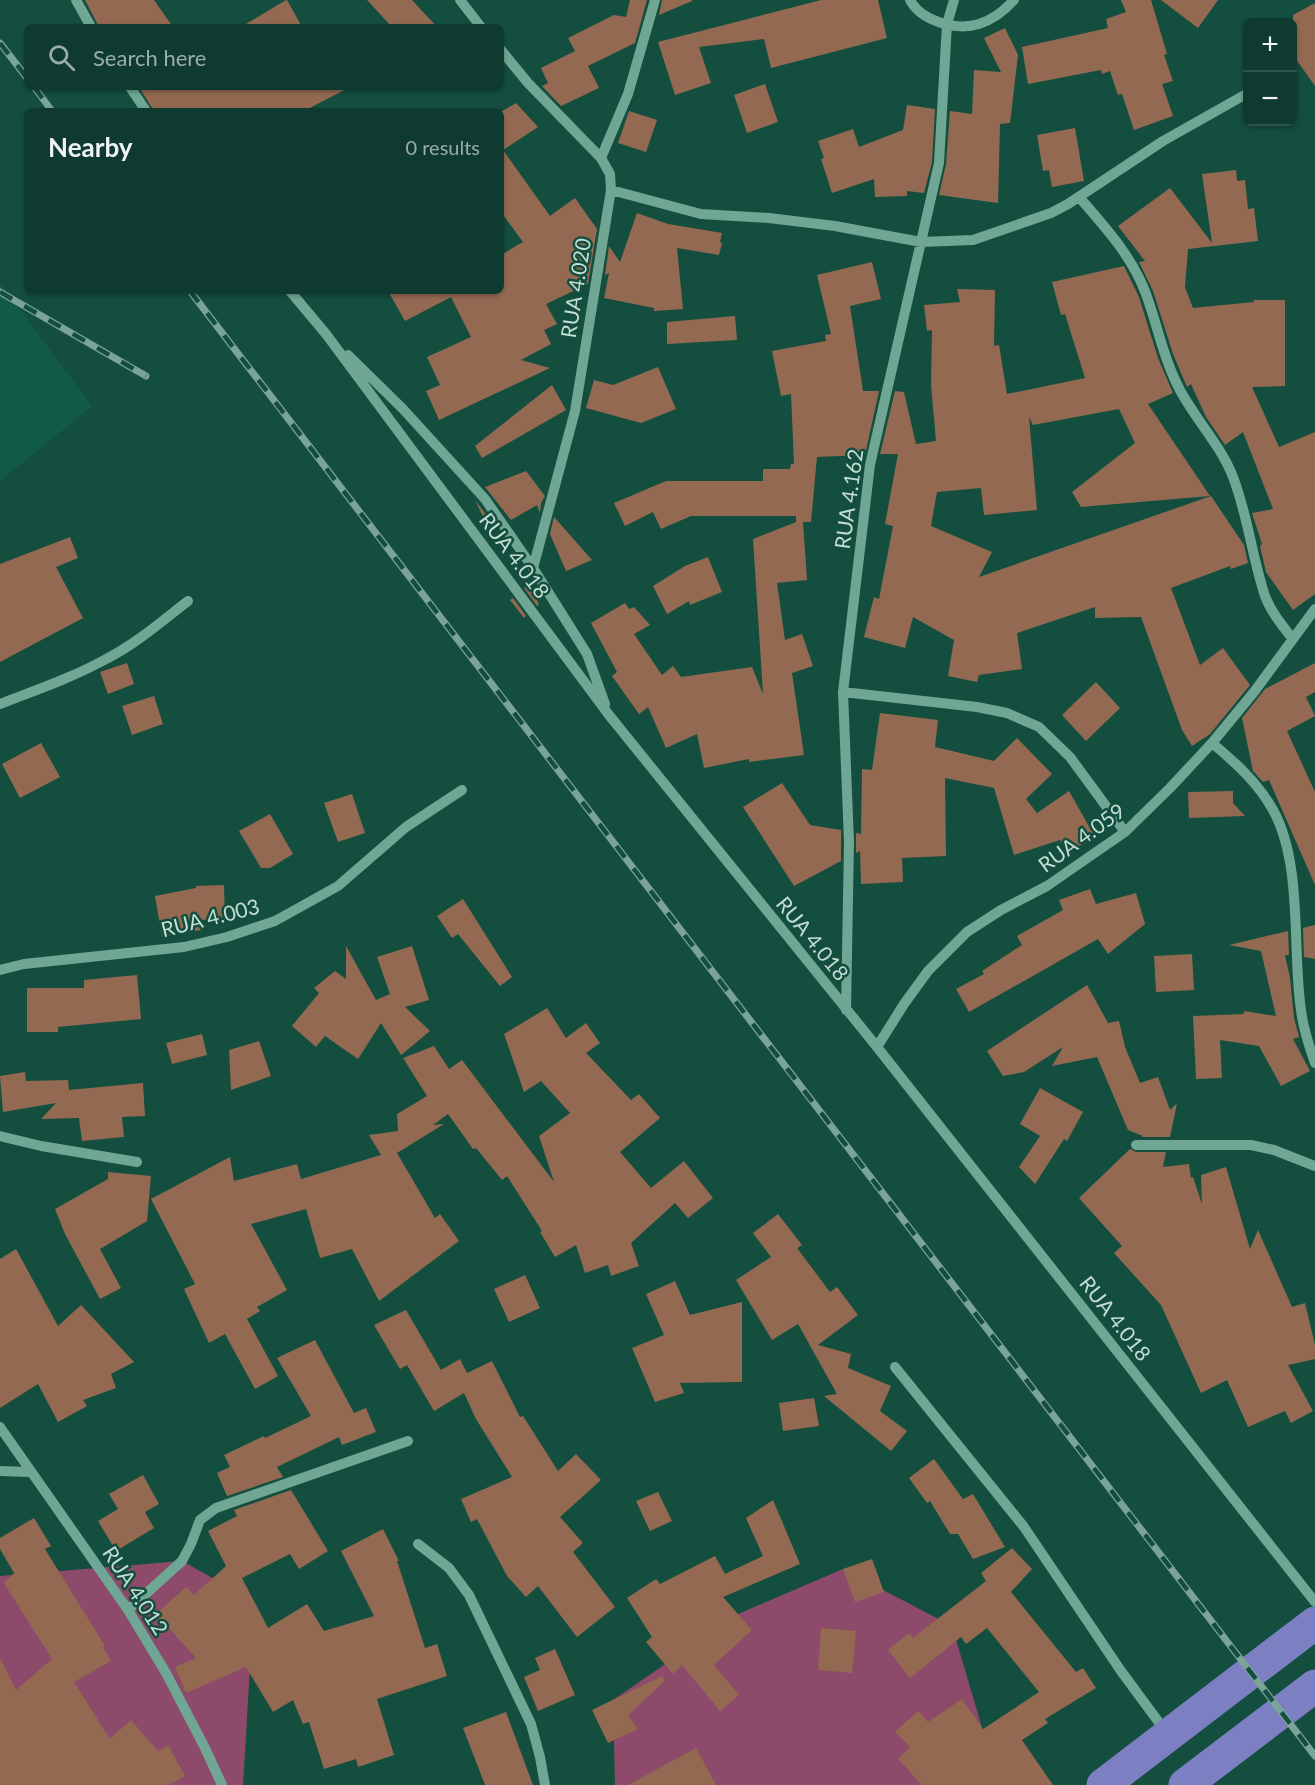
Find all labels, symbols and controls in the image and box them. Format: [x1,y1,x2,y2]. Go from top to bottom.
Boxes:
map controls [1243,18,1297,126]
button: + [1243,18,1297,72]
search box [24,24,504,90]
icon: search [45,41,78,74]
text: Search here [93,44,206,71]
button: − [1243,72,1297,126]
text: Nearby [48,131,133,163]
text: 0 results [405,135,480,159]
street label: RUA 4.020 [555,236,595,340]
street label: RUA 4.162 [829,447,867,551]
street label: RUA 4.018 [475,507,555,603]
street label: RUA 4.059 [1033,797,1129,877]
street label: RUA 4.018 [772,891,854,985]
street label: RUA 4.003 [158,893,262,941]
street label: RUA 4.018 [1075,1271,1157,1365]
street label: RUA 4.012 [98,1541,174,1639]

